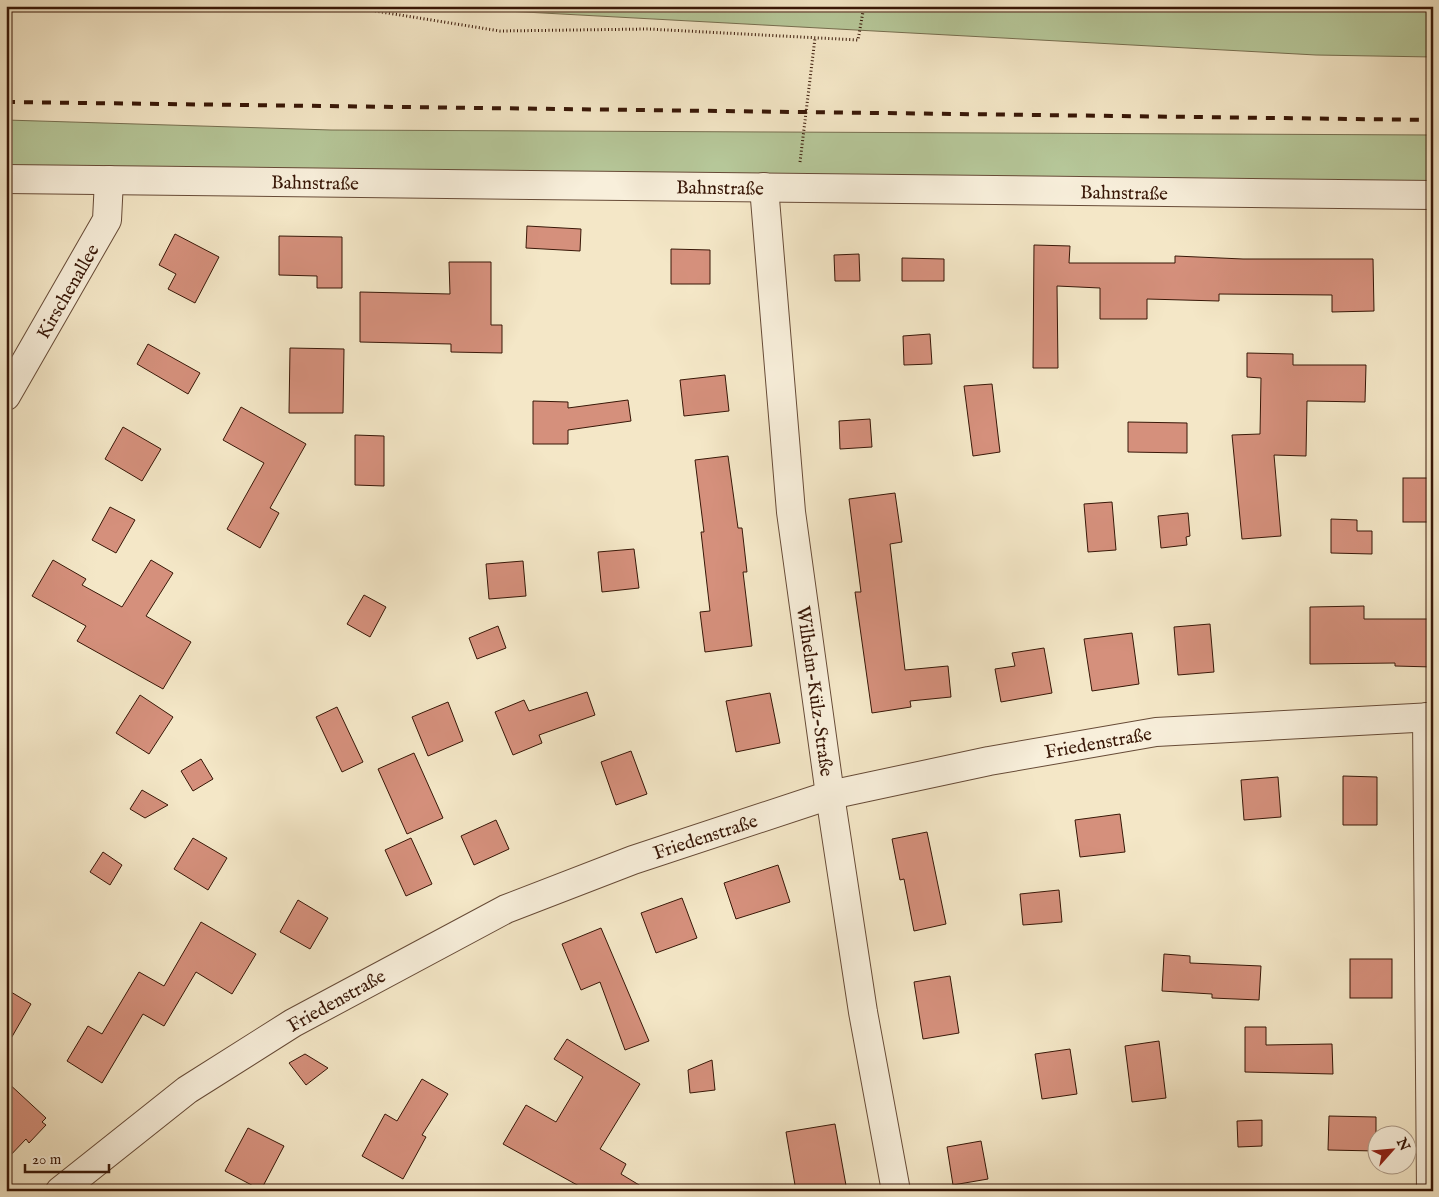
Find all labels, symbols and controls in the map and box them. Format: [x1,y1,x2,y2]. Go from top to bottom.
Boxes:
street label: Bahnstraße [271,171,359,197]
street label: Bahnstraße [676,176,764,202]
street label: Bahnstraße [1080,181,1168,207]
street label: Kirschenallee [32,240,106,344]
street label: Wilhelm-Külz-Straße [790,604,838,778]
street label: Friedenstraße [1043,723,1154,765]
street label: Friedenstraße [650,810,761,866]
street label: Friedenstraße [284,965,390,1039]
north arrow [1366,1124,1416,1174]
text: N [1391,1134,1413,1154]
scale bar [25,1142,109,1174]
text: 20 m [32,1150,62,1169]

